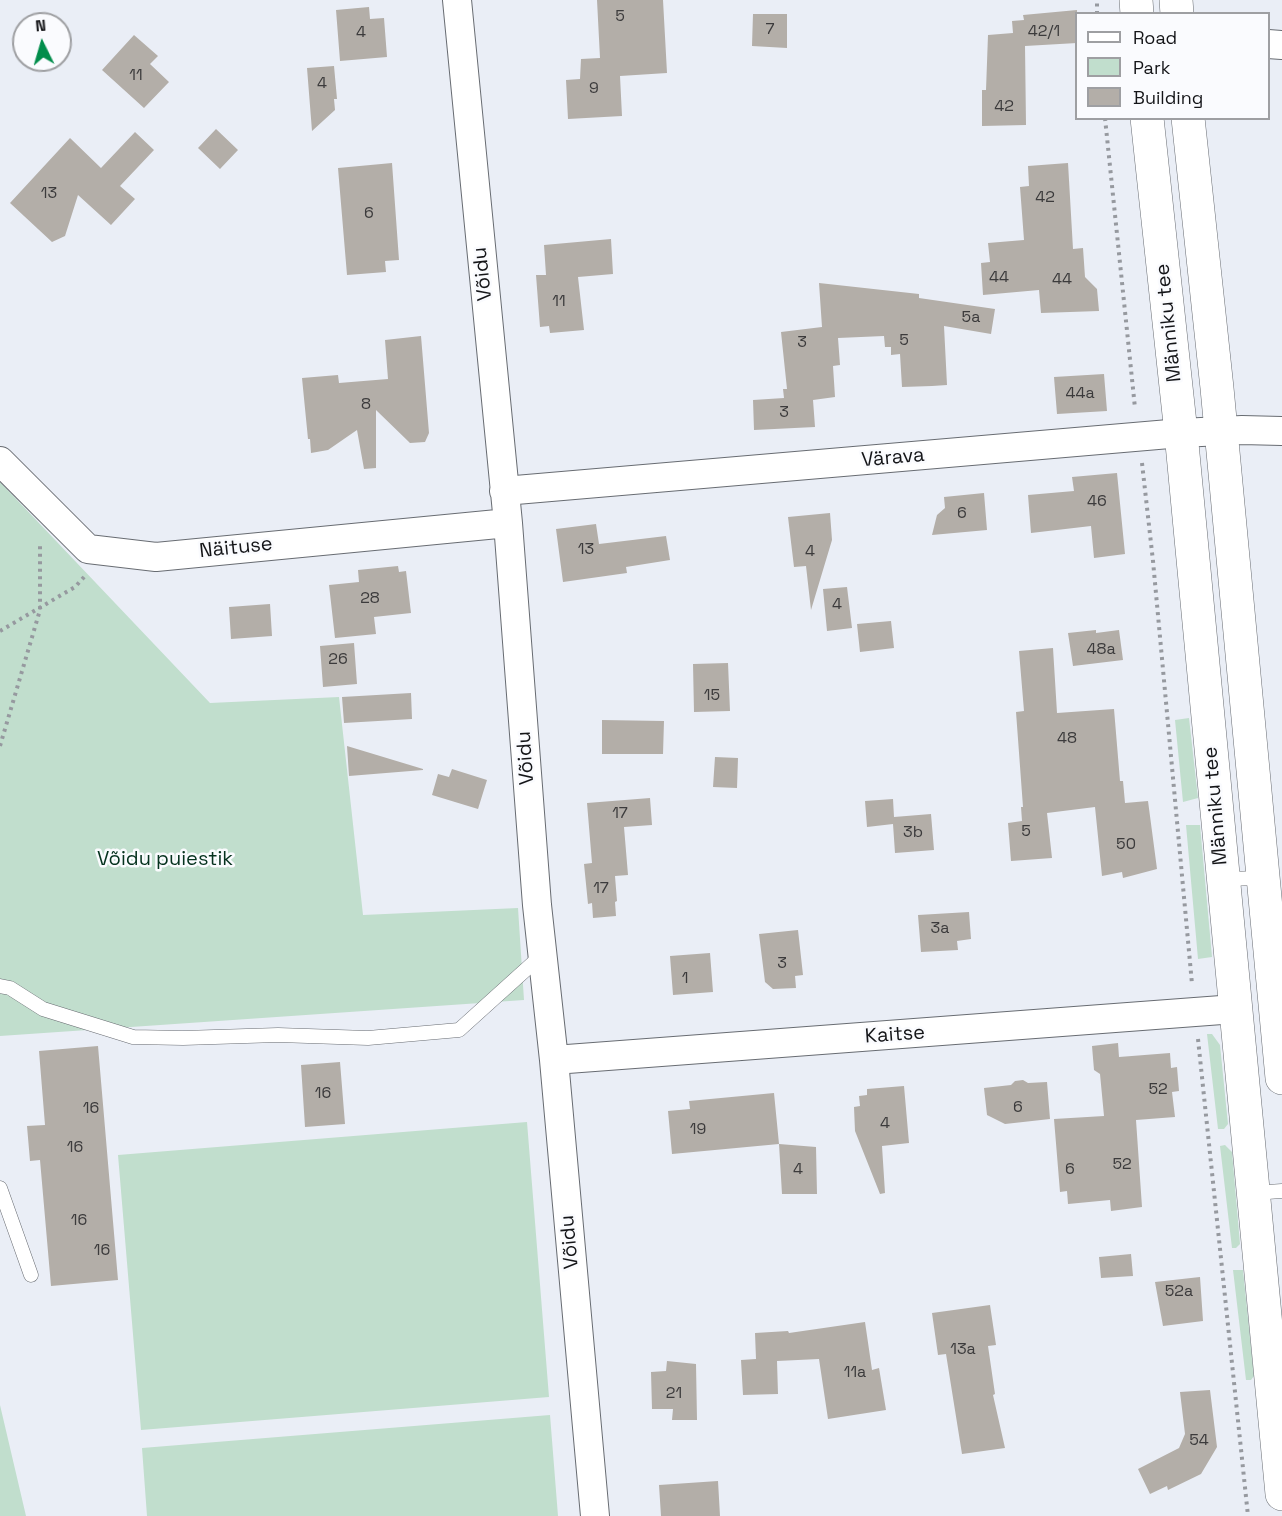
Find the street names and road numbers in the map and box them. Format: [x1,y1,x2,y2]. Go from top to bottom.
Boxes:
street label: Võidu [468,246,498,302]
street label: Männiku tee [1151,263,1187,383]
street label: Värava [860,443,926,473]
street label: Näituse [198,532,274,564]
street label: Võidu [512,730,540,786]
street label: Männiku tee [1199,746,1233,866]
street label: Kaitse [864,1021,926,1049]
street label: Võidu [556,1214,584,1270]

